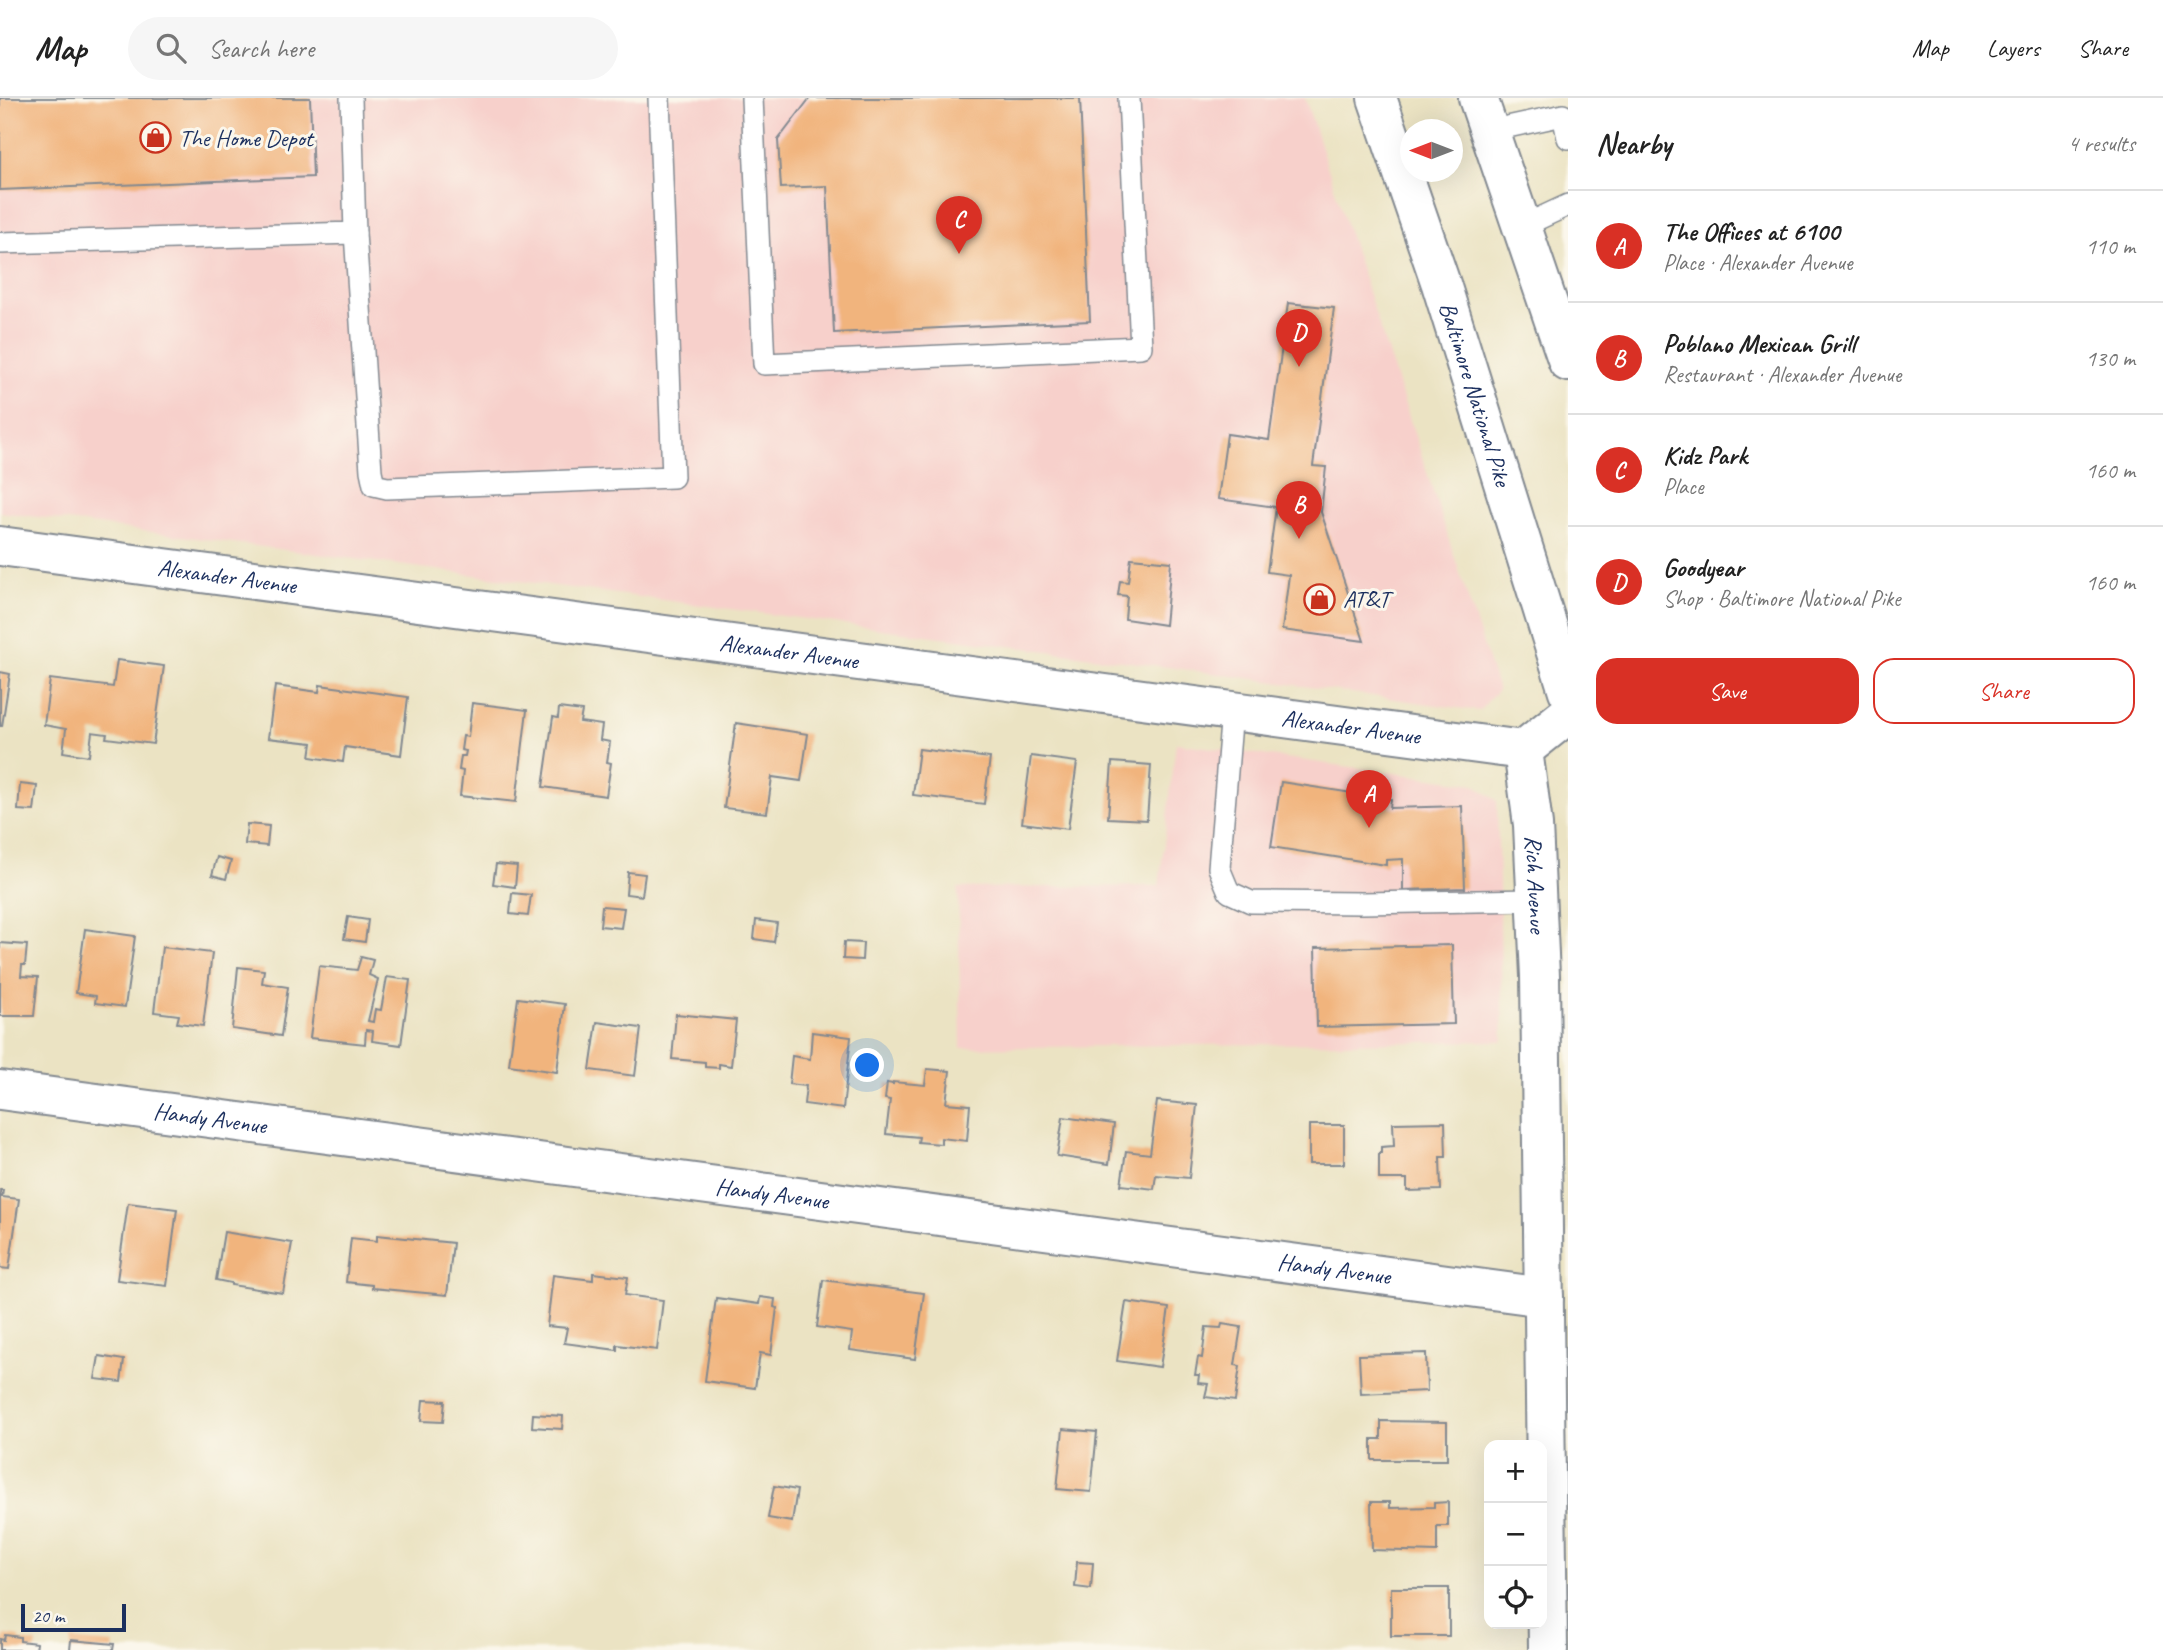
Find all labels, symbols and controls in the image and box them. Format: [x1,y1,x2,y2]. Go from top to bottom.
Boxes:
search box [128,17,618,80]
text: Map [35,27,86,69]
icon: search [152,29,190,67]
text: Search here [208,32,314,65]
text: Map [1912,33,1949,63]
text: Layers [1987,33,2040,63]
text: Share [2078,33,2128,63]
north arrow [1400,119,1463,182]
shop icon: The Home Depot [139,121,173,155]
place label: The Home Depot [179,123,315,153]
text: Nearby [1596,125,1672,163]
text: 4 results [2068,129,2135,158]
pin: C [936,196,982,254]
text: The Offices at 6100 [1663,215,1839,248]
text: A [1613,232,1625,261]
text: 110 m [2086,232,2135,261]
text: Place · Alexander Avenue [1663,248,1853,277]
street label: Baltimore National Pike [1433,298,1519,492]
pin: D [1276,309,1322,367]
text: Poblano Mexican Grill [1663,327,1855,360]
text: B [1613,344,1625,373]
text: 130 m [2086,344,2135,373]
text: Restaurant · Alexander Avenue [1663,360,1901,389]
text: Kidz Park [1663,439,1747,472]
text: C [1614,456,1624,485]
text: 160 m [2086,456,2135,485]
text: Place [1663,472,1703,501]
pin: B [1276,481,1322,539]
text: Goodyear [1663,551,1744,584]
street label: Alexander Avenue [156,552,300,601]
text: D [1612,568,1626,597]
text: 160 m [2086,568,2135,597]
shop icon: AT&T [1303,582,1337,616]
place label: AT&T [1343,584,1394,614]
text: Shop · Baltimore National Pike [1663,584,1901,613]
street label: Alexander Avenue [718,628,862,676]
button: Save [1596,658,1859,724]
button: Share [1873,658,2135,724]
street label: Alexander Avenue [1280,703,1424,751]
pin: A [1346,770,1392,828]
street label: Rich Avenue [1518,835,1553,936]
your location [850,1048,884,1082]
street label: Handy Avenue [152,1096,271,1141]
street label: Handy Avenue [714,1171,832,1216]
street label: Handy Avenue [1276,1246,1394,1292]
map controls [1484,1440,1547,1629]
button: + [1484,1440,1547,1503]
button: − [1484,1503,1547,1566]
button: locate [1484,1566,1547,1629]
scale bar [21,1601,126,1633]
text: 20 m [32,1604,64,1628]

